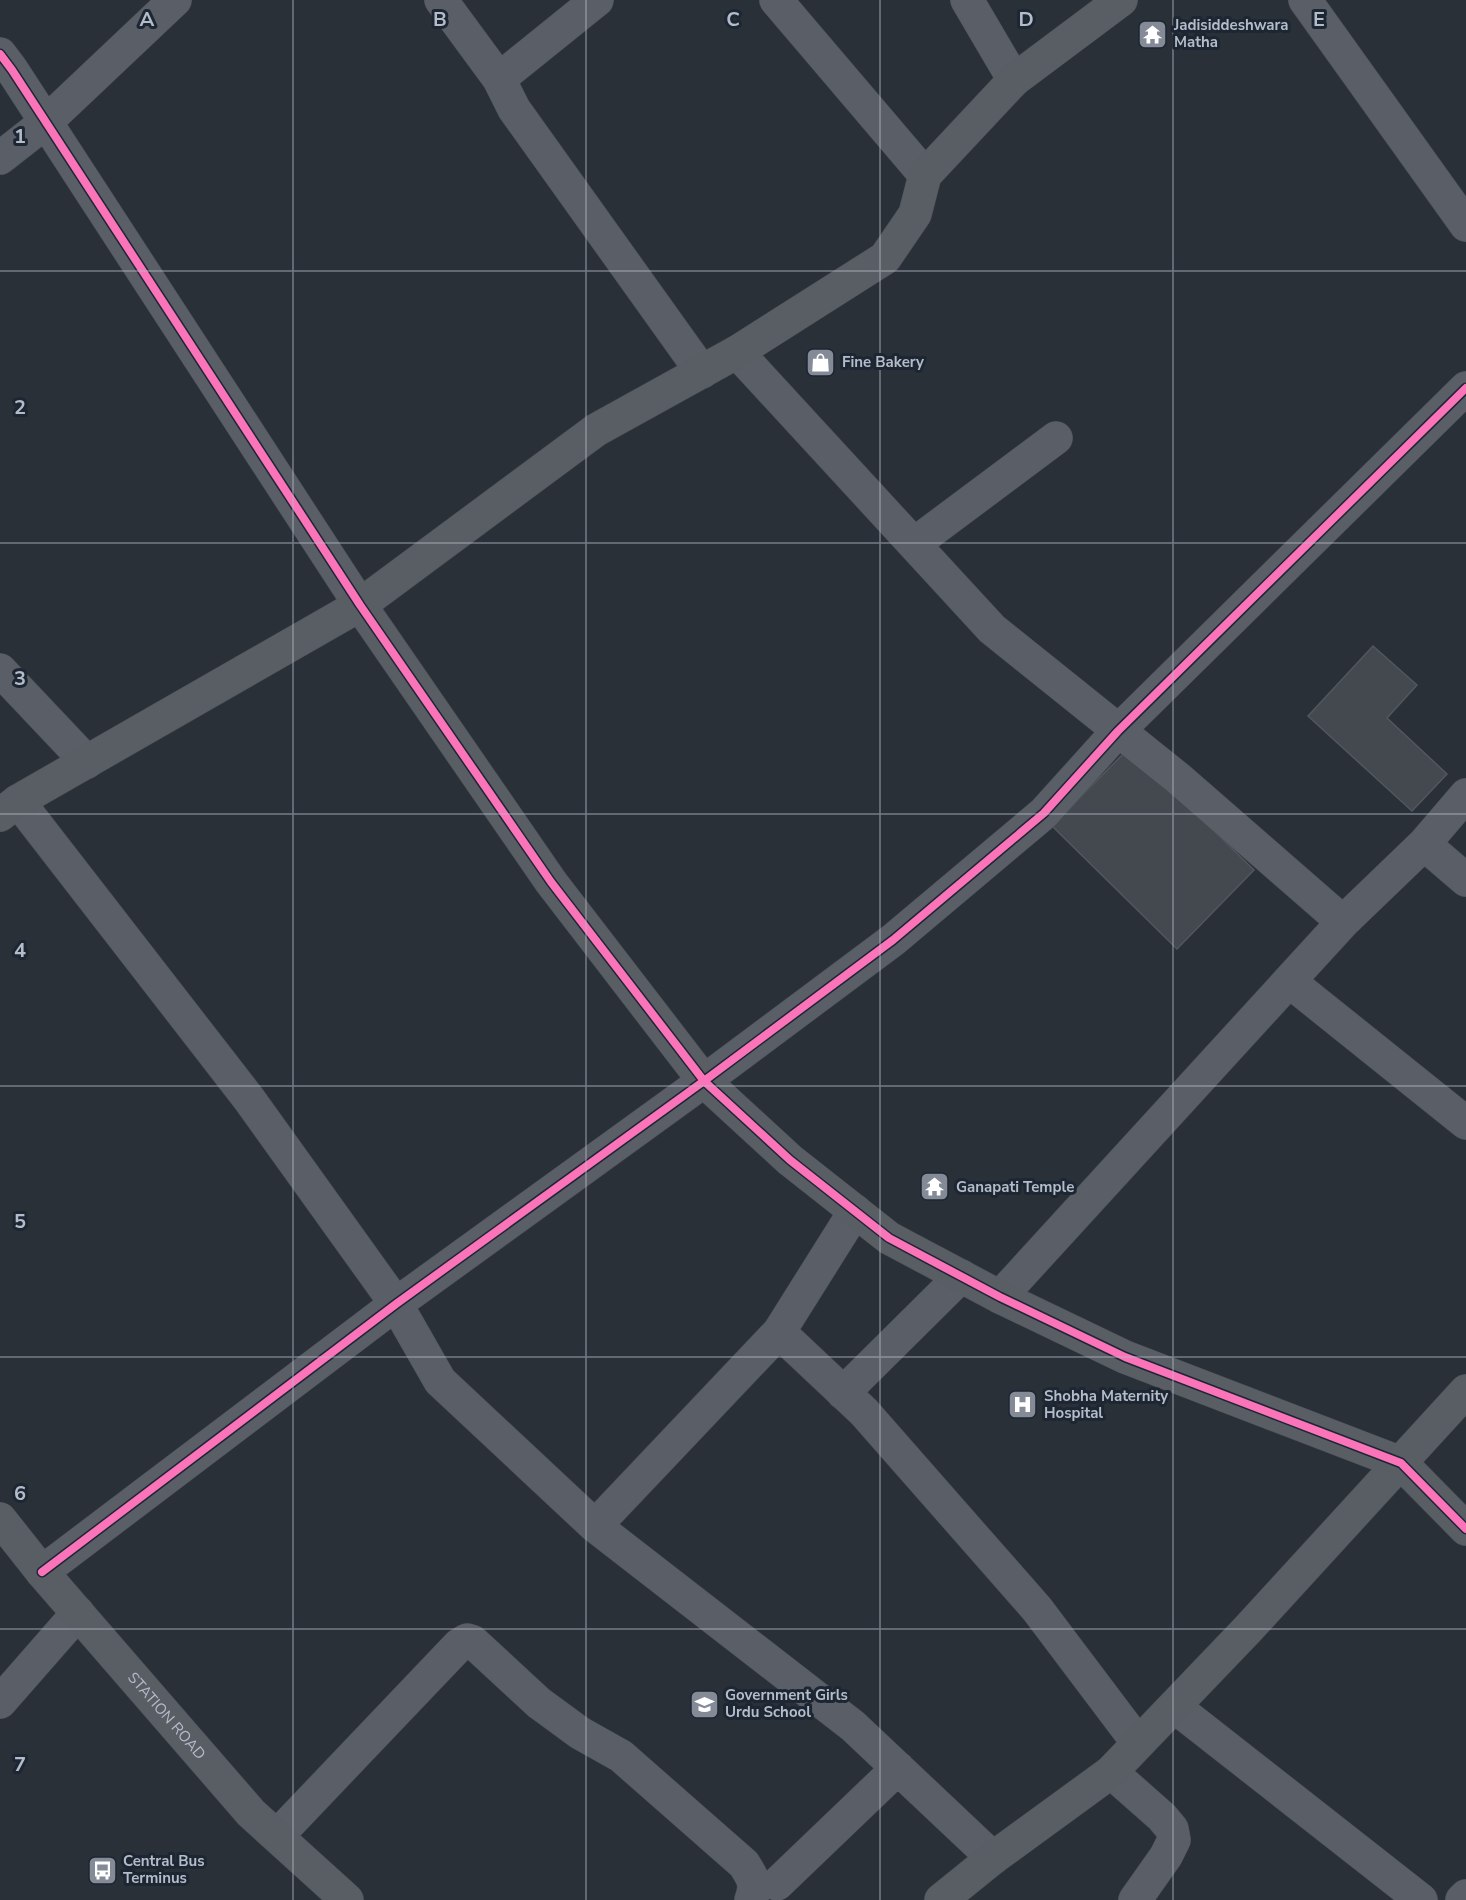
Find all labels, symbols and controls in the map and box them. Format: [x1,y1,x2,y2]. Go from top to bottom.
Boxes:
text: A [140,6,155,33]
text: B [433,6,447,33]
text: C [726,6,740,33]
text: D [1018,6,1034,33]
text: E [1313,6,1325,33]
place label: Jadisiddeshwara Matha [1173,15,1289,52]
temple icon: Jadisiddeshwara Matha [1137,18,1169,50]
text: 1 [14,123,26,150]
shop icon: Fine Bakery [805,346,837,378]
place label: Fine Bakery [842,352,924,372]
text: 2 [14,394,26,421]
text: 3 [14,665,26,692]
text: 4 [14,937,26,964]
temple icon: Ganapati Temple [919,1171,951,1203]
place label: Ganapati Temple [956,1177,1074,1197]
text: 5 [14,1208,26,1235]
place label: Shobha Maternity Hospital [1044,1386,1168,1423]
hospital icon: Shobha Maternity Hospital [1007,1389,1039,1421]
text: 6 [14,1480,26,1507]
street label: STATION ROAD [123,1668,210,1764]
place label: Government Girls Urdu School [725,1685,848,1722]
school or university icon: Government Girls Urdu School [688,1688,720,1720]
text: 7 [14,1751,26,1778]
place label: Central Bus Terminus [123,1851,205,1888]
bus stop icon: Central Bus Terminus [86,1854,118,1886]

